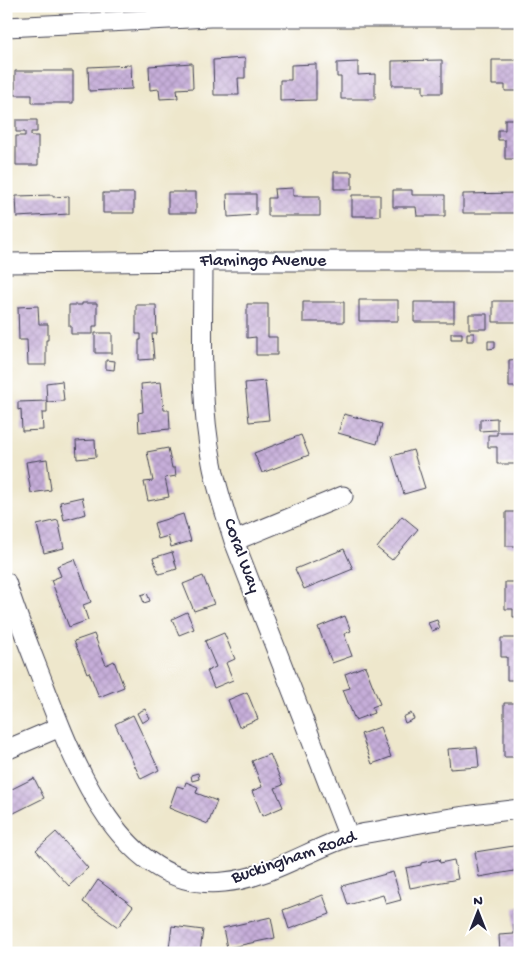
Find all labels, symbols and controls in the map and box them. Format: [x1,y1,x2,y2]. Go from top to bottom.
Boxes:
street label: Flamingo Avenue [199,251,327,272]
street label: Coral Way [218,516,264,596]
street label: Buckingham Road [228,826,360,889]
north arrow [454,886,504,936]
text: N [473,893,483,910]

